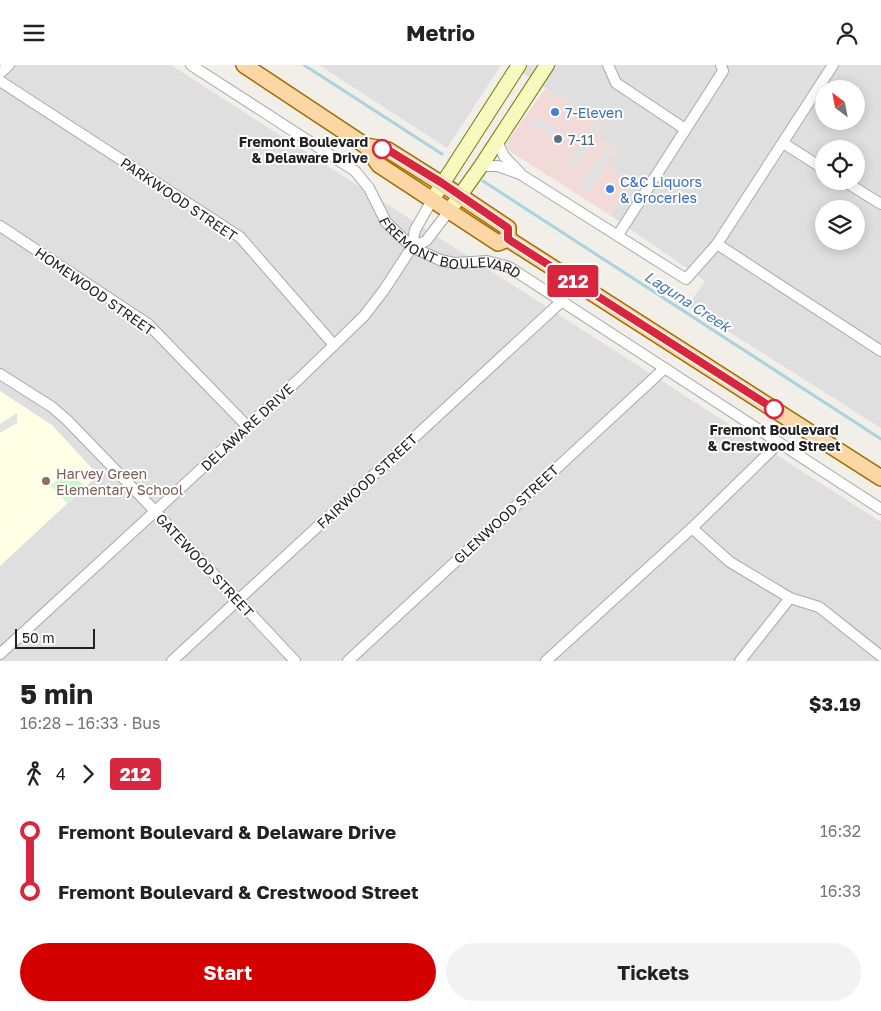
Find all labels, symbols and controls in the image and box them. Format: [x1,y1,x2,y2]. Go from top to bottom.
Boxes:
icon: menu [20,19,48,47]
text: Metrio [406,19,475,46]
icon: person [833,19,861,47]
north arrow [815,80,865,130]
map controls [815,80,865,250]
place label: 7-Eleven [565,104,623,121]
marker: 7-Eleven [549,106,561,118]
place label: 7-11 [568,131,595,148]
place label: Fremont Boulevard & Delaware Drive [239,133,368,166]
marker: 7-11 [552,133,564,145]
marker: Fremont Boulevard & Delaware Drive [372,139,392,159]
button: locate [815,140,865,190]
street label: PARKWOOD STREET [117,154,241,245]
place label: C&C Liquors & Groceries [620,173,702,206]
marker: C&C Liquors & Groceries [604,183,616,195]
button: layers [815,200,865,250]
street label: FREMONT BOULEVARD [376,214,525,281]
street label: HOMEWOOD STREET [32,243,158,339]
line badge: 212 [544,265,602,297]
water label: Laguna Creek [641,267,736,337]
text: 212 [557,270,589,292]
street label: DELAWARE DRIVE [197,380,297,474]
marker: Fremont Boulevard & Crestwood Street [764,399,784,419]
place label: Fremont Boulevard & Crestwood Street [708,421,841,454]
street label: FAIRWOOD STREET [313,430,421,532]
street label: GLENWOOD STREET [450,461,562,567]
place label: Harvey Green Elementary School [56,465,183,498]
marker: Harvey Green Elementary School [40,475,52,487]
street label: GATEWOOD STREET [153,510,258,621]
scale bar [15,626,95,649]
text: 50 m [22,629,55,646]
text: 5 min [20,677,93,710]
text: $3.19 [809,692,861,715]
text: 16:28 – 16:33 · Bus [20,713,160,733]
icon: walk [20,760,48,788]
icon: forward [74,760,102,788]
text: 212 [120,763,151,785]
text: 4 [56,764,66,784]
text: Fremont Boulevard & Delaware Drive [58,820,396,843]
text: 16:32 [820,821,861,841]
text: Fremont Boulevard & Crestwood Street [58,880,419,903]
text: 16:33 [820,881,861,901]
button: Start [20,943,436,1001]
button: Tickets [446,943,861,1001]

